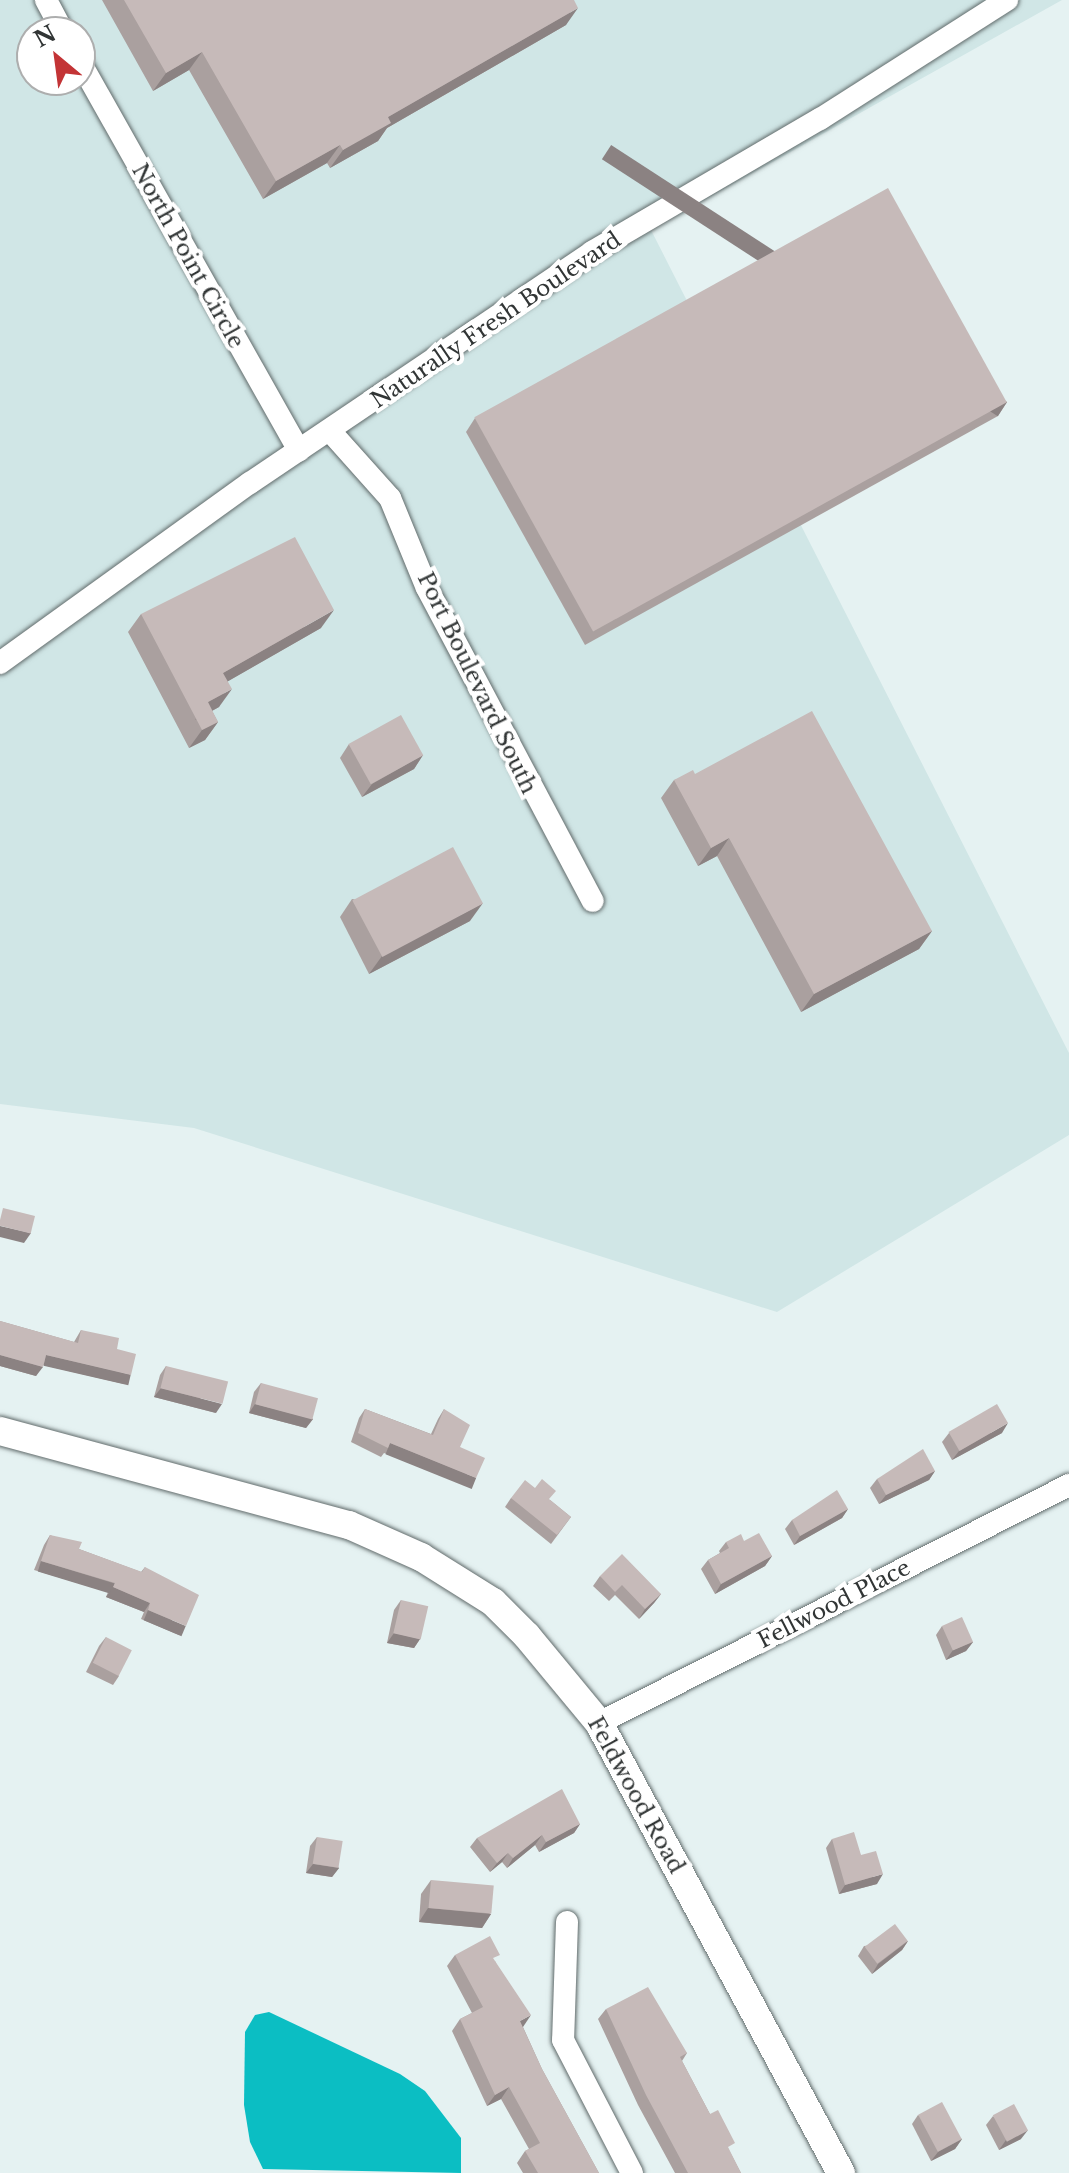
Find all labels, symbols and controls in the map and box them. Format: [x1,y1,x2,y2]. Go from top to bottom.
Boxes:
north arrow [16,16,96,96]
text: N [30,19,61,53]
street label: North Point Circle [126,159,250,353]
street label: Naturally Fresh Boulevard [366,226,626,414]
street label: Port Boulevard South [412,568,542,798]
street label: Fellwood Place [753,1554,915,1654]
street label: Feldwood Road [582,1712,690,1878]

